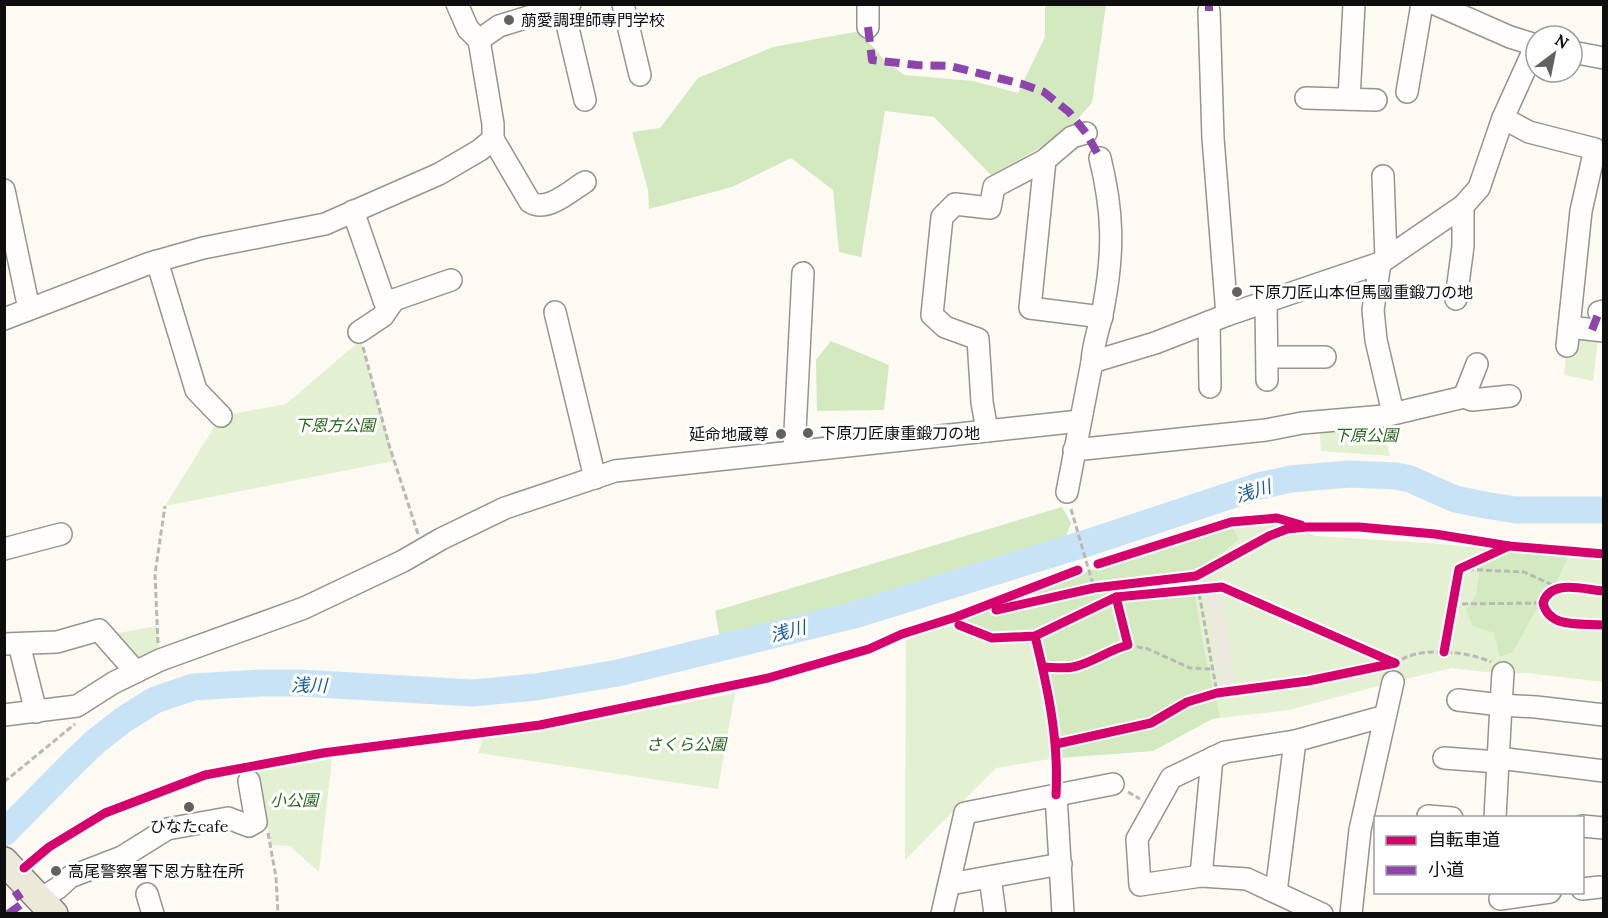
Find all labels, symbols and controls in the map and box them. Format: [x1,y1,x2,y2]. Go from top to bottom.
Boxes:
place label: 萠愛調理師専門学校 [521,10,665,30]
marker: 萠愛調理師専門学校 [502,13,516,27]
north arrow [1524,24,1584,84]
text: N [1551,30,1572,53]
place label: 下原刀匠山本但馬國重鍛刀の地 [1249,282,1473,302]
marker: 下原刀匠山本但馬國重鍛刀の地 [1230,285,1244,299]
park label: 下恩方公園 [295,415,377,435]
place label: 下原刀匠康重鍛刀の地 [820,423,980,443]
place label: 延命地蔵尊 [689,424,769,444]
park label: 下原公園 [1334,425,1400,445]
marker: 下原刀匠康重鍛刀の地 [801,426,815,440]
marker: 延命地蔵尊 [774,427,788,441]
water label: 浅川 [1232,474,1275,507]
water label: 浅川 [768,615,810,647]
water label: 浅川 [291,673,329,697]
park label: さくら公園 [646,734,728,754]
park label: 小公園 [270,790,320,810]
marker: ひなたcafe [182,800,196,814]
place label: ひなたcafe [150,816,229,836]
legend [1374,816,1584,894]
text: 自転車道 [1428,828,1500,851]
text: 小道 [1428,858,1464,881]
place label: 高尾警察署下恩方駐在所 [68,861,244,881]
marker: 高尾警察署下恩方駐在所 [49,864,63,878]

